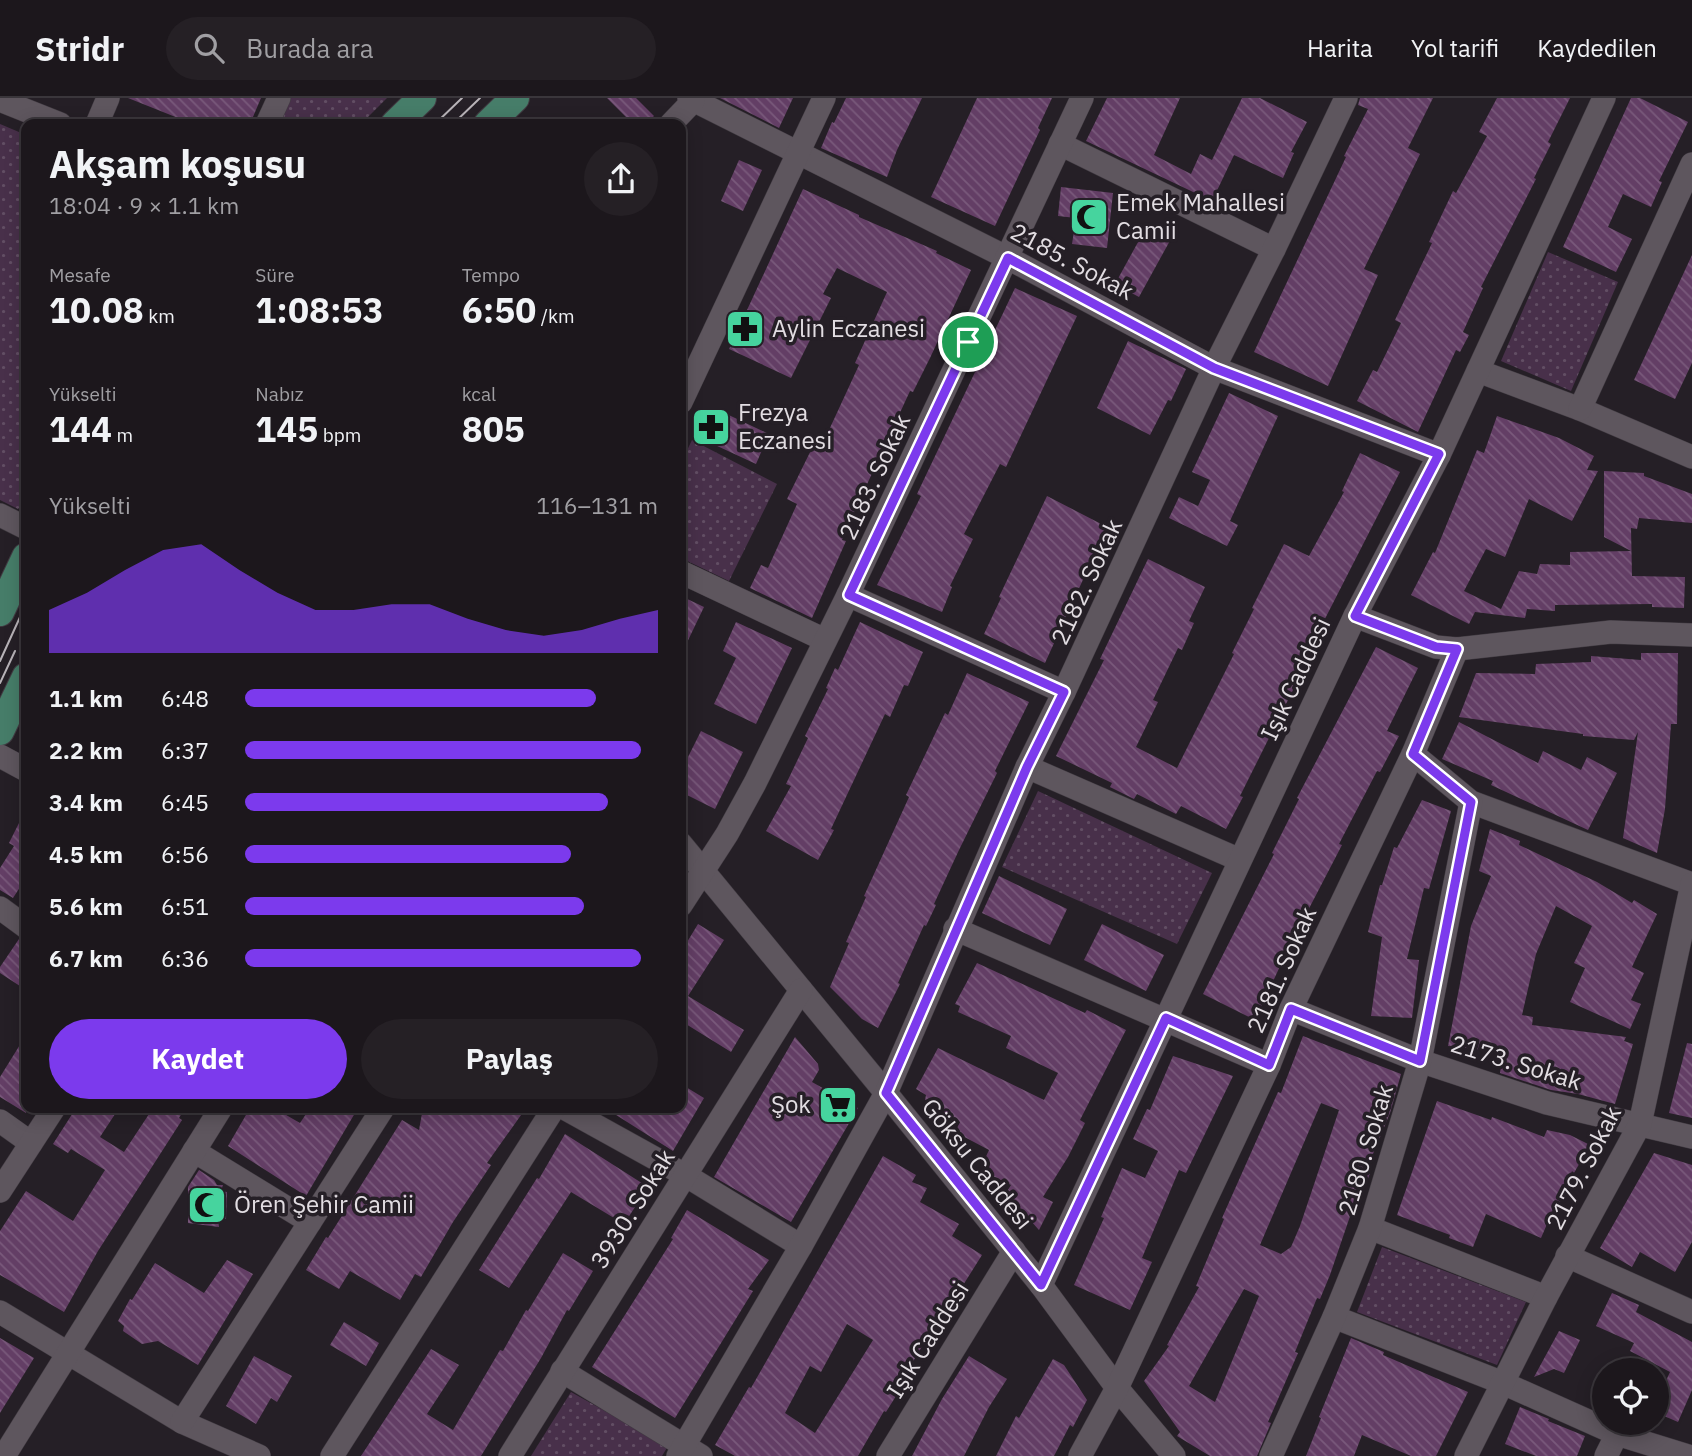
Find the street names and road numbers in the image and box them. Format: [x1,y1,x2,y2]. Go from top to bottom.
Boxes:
street label: 2185. Sokak [1005,215,1140,307]
street label: 2183. Sokak [831,408,917,545]
street label: 2182. Sokak [1043,513,1129,650]
street label: Işık Caddesi [1253,612,1337,745]
street label: 2181. Sokak [1239,901,1323,1038]
street label: 2173. Sokak [1447,1027,1586,1097]
street label: 2180. Sokak [1330,1080,1400,1219]
street label: Göksu Caddesi [915,1091,1041,1236]
street label: 2179. Sokak [1538,1100,1628,1235]
street label: 3930. Sokak [583,1142,682,1274]
street label: Işık Caddesi [879,1275,976,1404]

